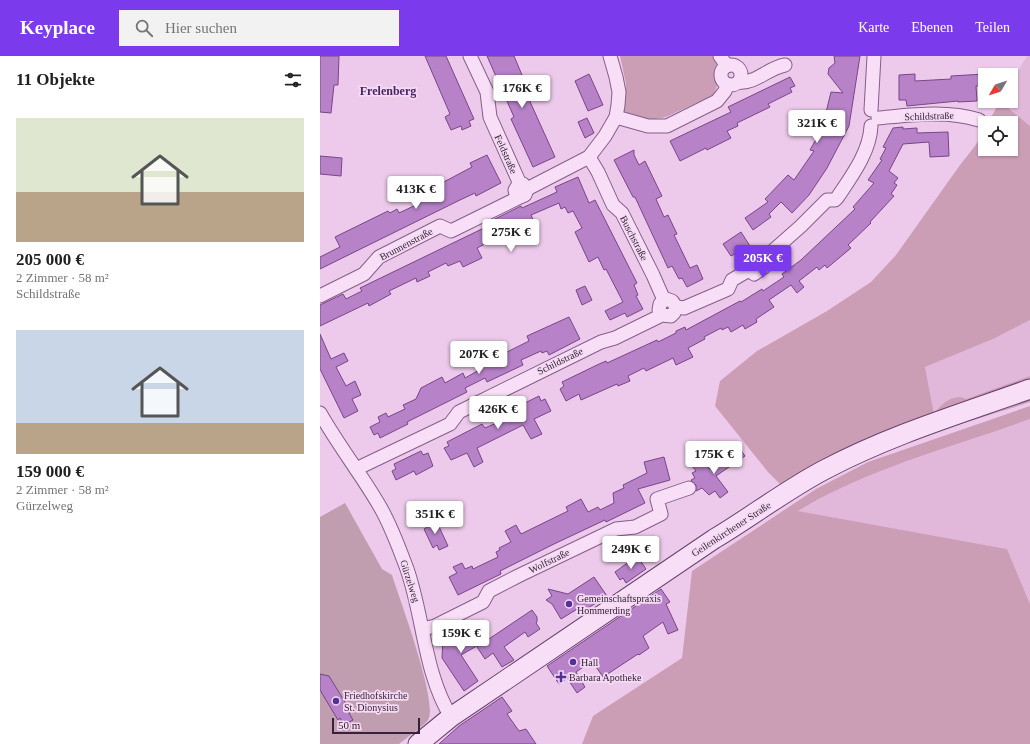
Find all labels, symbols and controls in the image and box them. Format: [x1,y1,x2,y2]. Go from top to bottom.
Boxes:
search box [119,10,399,46]
text: Keyplace [20,17,95,38]
icon: search [133,17,155,39]
text: Hier suchen [165,20,237,36]
text: Karte [858,20,889,35]
text: Ebenen [911,20,953,35]
text: Teilen [975,20,1010,35]
north arrow [978,68,1018,108]
map controls [978,68,1018,156]
icon: filters [282,69,304,91]
text: 11 Objekte [16,70,95,89]
pin: 176K € [489,75,555,109]
text: 176K € [502,80,542,95]
district label: Frelenberg [360,84,416,98]
pin: 321K € [784,110,850,144]
street label: Schildstraße [904,110,954,122]
text: 321K € [797,115,837,130]
button: locate [978,116,1018,156]
street label: Feldstraße [493,133,520,176]
icon: home [124,144,196,216]
pin: 413K € [383,176,449,210]
text: 413K € [396,181,436,196]
street label: Buschstraße [618,214,650,263]
pin: 275K € [478,219,544,253]
text: 275K € [491,224,531,239]
street label: Brunnenstraße [378,225,435,263]
pin: 205K € [730,245,796,279]
text: 205 000 € [16,250,84,269]
text: 205K € [743,250,783,265]
text: 2 Zimmer · 58 m² [16,270,109,285]
text: Schildstraße [16,286,80,301]
pin: 207K € [446,341,512,375]
street label: Schildstraße [535,345,585,377]
text: 207K € [459,346,499,361]
icon: home [124,356,196,428]
pin: 426K € [465,396,531,430]
text: 426K € [478,401,518,416]
pin: 175K € [681,441,747,475]
text: 175K € [694,446,734,461]
text: 159 000 € [16,462,84,481]
text: 2 Zimmer · 58 m² [16,482,109,497]
text: Gürzelweg [16,498,73,513]
street label: Geilenkirchener Straße [689,499,773,559]
pin: 351K € [402,501,468,535]
text: 351K € [415,506,455,521]
pin: 249K € [598,536,664,570]
text: 249K € [611,541,651,556]
street label: Wolfstraße [527,546,572,576]
street label: Gürzelweg [398,558,422,604]
place label: Gemeinschaftspraxis Hommerding [577,593,661,616]
marker: Gemeinschaftspraxis Hommerding [564,599,574,609]
pin: 159K € [428,620,494,654]
text: 159K € [441,625,481,640]
marker: Hall [568,657,578,667]
place label: Hall [581,657,598,668]
marker: Barbara Apotheke [556,672,566,682]
place label: Barbara Apotheke [569,672,642,683]
place label: Friedhofskirche St. Dionysius [344,690,408,713]
marker: Friedhofskirche St. Dionysius [331,696,341,706]
scale bar [332,716,420,735]
text: 50 m [338,719,360,731]

